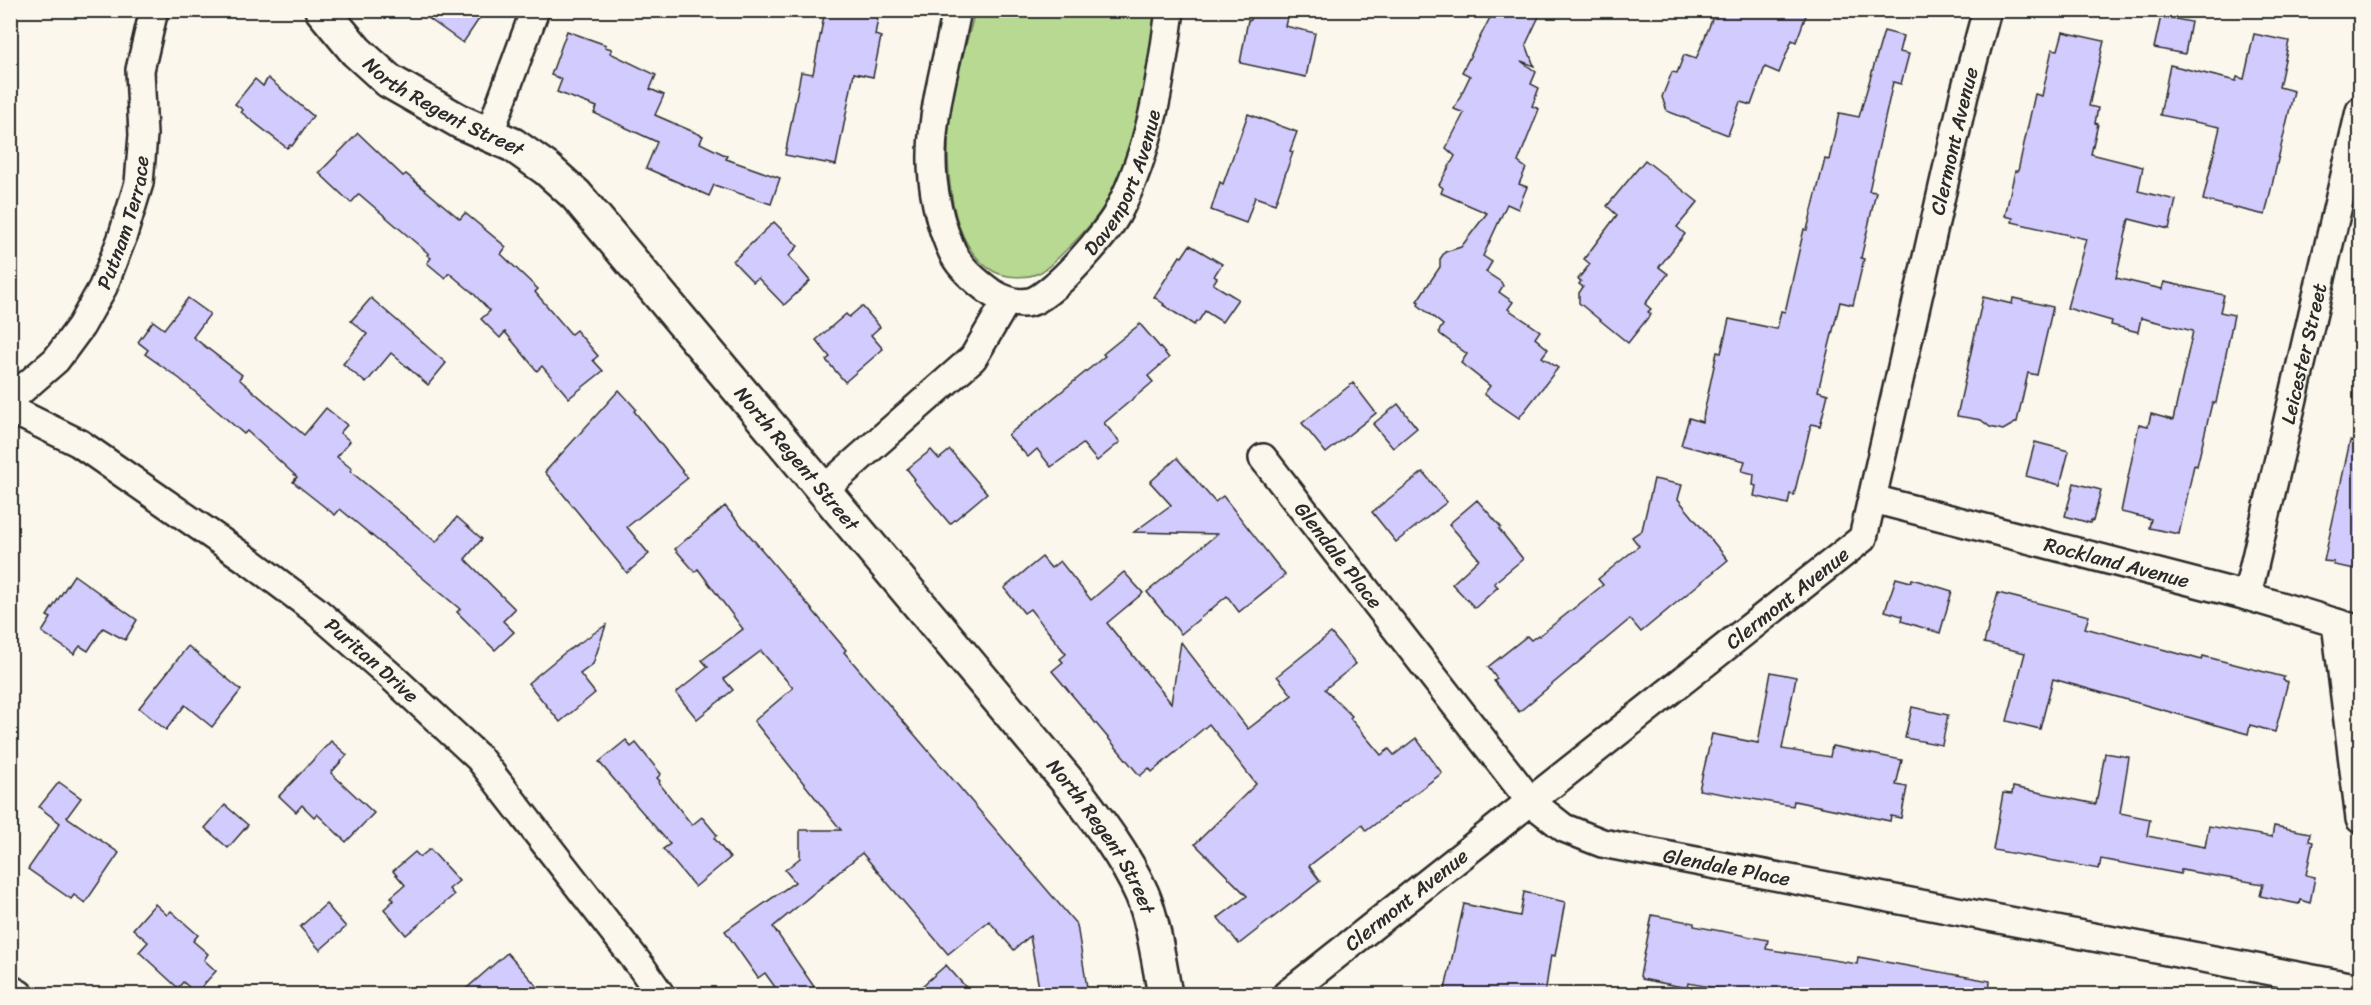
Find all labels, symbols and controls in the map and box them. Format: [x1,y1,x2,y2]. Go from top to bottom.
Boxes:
street label: North Regent Street [355,48,533,166]
street label: Clermont Avenue [1920,63,1988,218]
street label: Davenport Avenue [1074,106,1171,264]
street label: Putnam Terrace [86,154,159,295]
street label: Leicester Street [2270,279,2337,428]
street label: North Regent Street [725,378,869,540]
street label: Glendale Place [1285,494,1392,616]
street label: Rockland Avenue [2040,527,2193,598]
street label: Clermont Avenue [1717,537,1857,659]
street label: Puritan Drive [317,608,428,712]
street label: North Regent Street [1038,750,1166,919]
street label: Glendale Place [1660,838,1793,896]
street label: Clermont Avenue [1336,839,1476,960]

